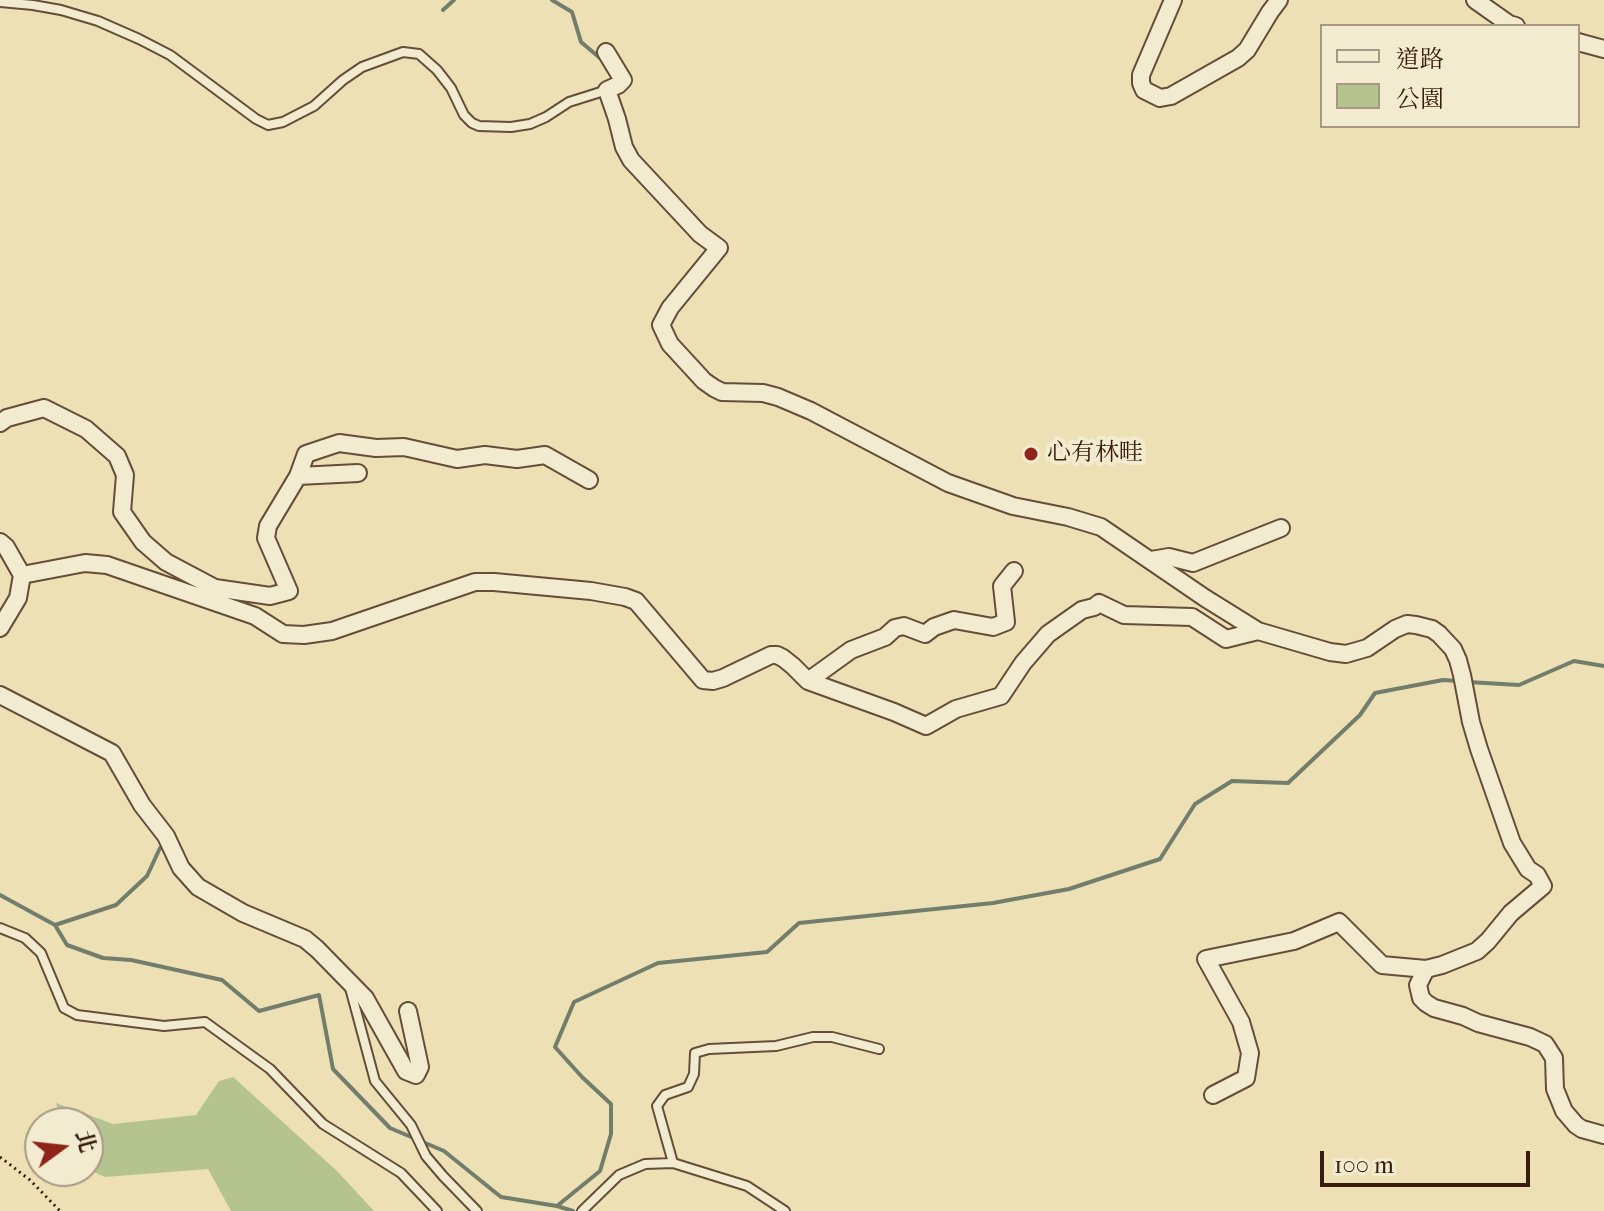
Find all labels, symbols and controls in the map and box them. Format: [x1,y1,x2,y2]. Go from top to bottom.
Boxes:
legend [1320,24,1580,128]
text: 道路 [1396,45,1444,73]
text: 公園 [1396,85,1444,113]
place label: 心有林畦 [1047,440,1143,468]
marker: 心有林畦 [1022,445,1040,463]
north arrow [24,1107,104,1187]
text: 北 [70,1127,101,1155]
scale bar [1324,1135,1534,1185]
text: 100 m [1334,1151,1394,1179]

